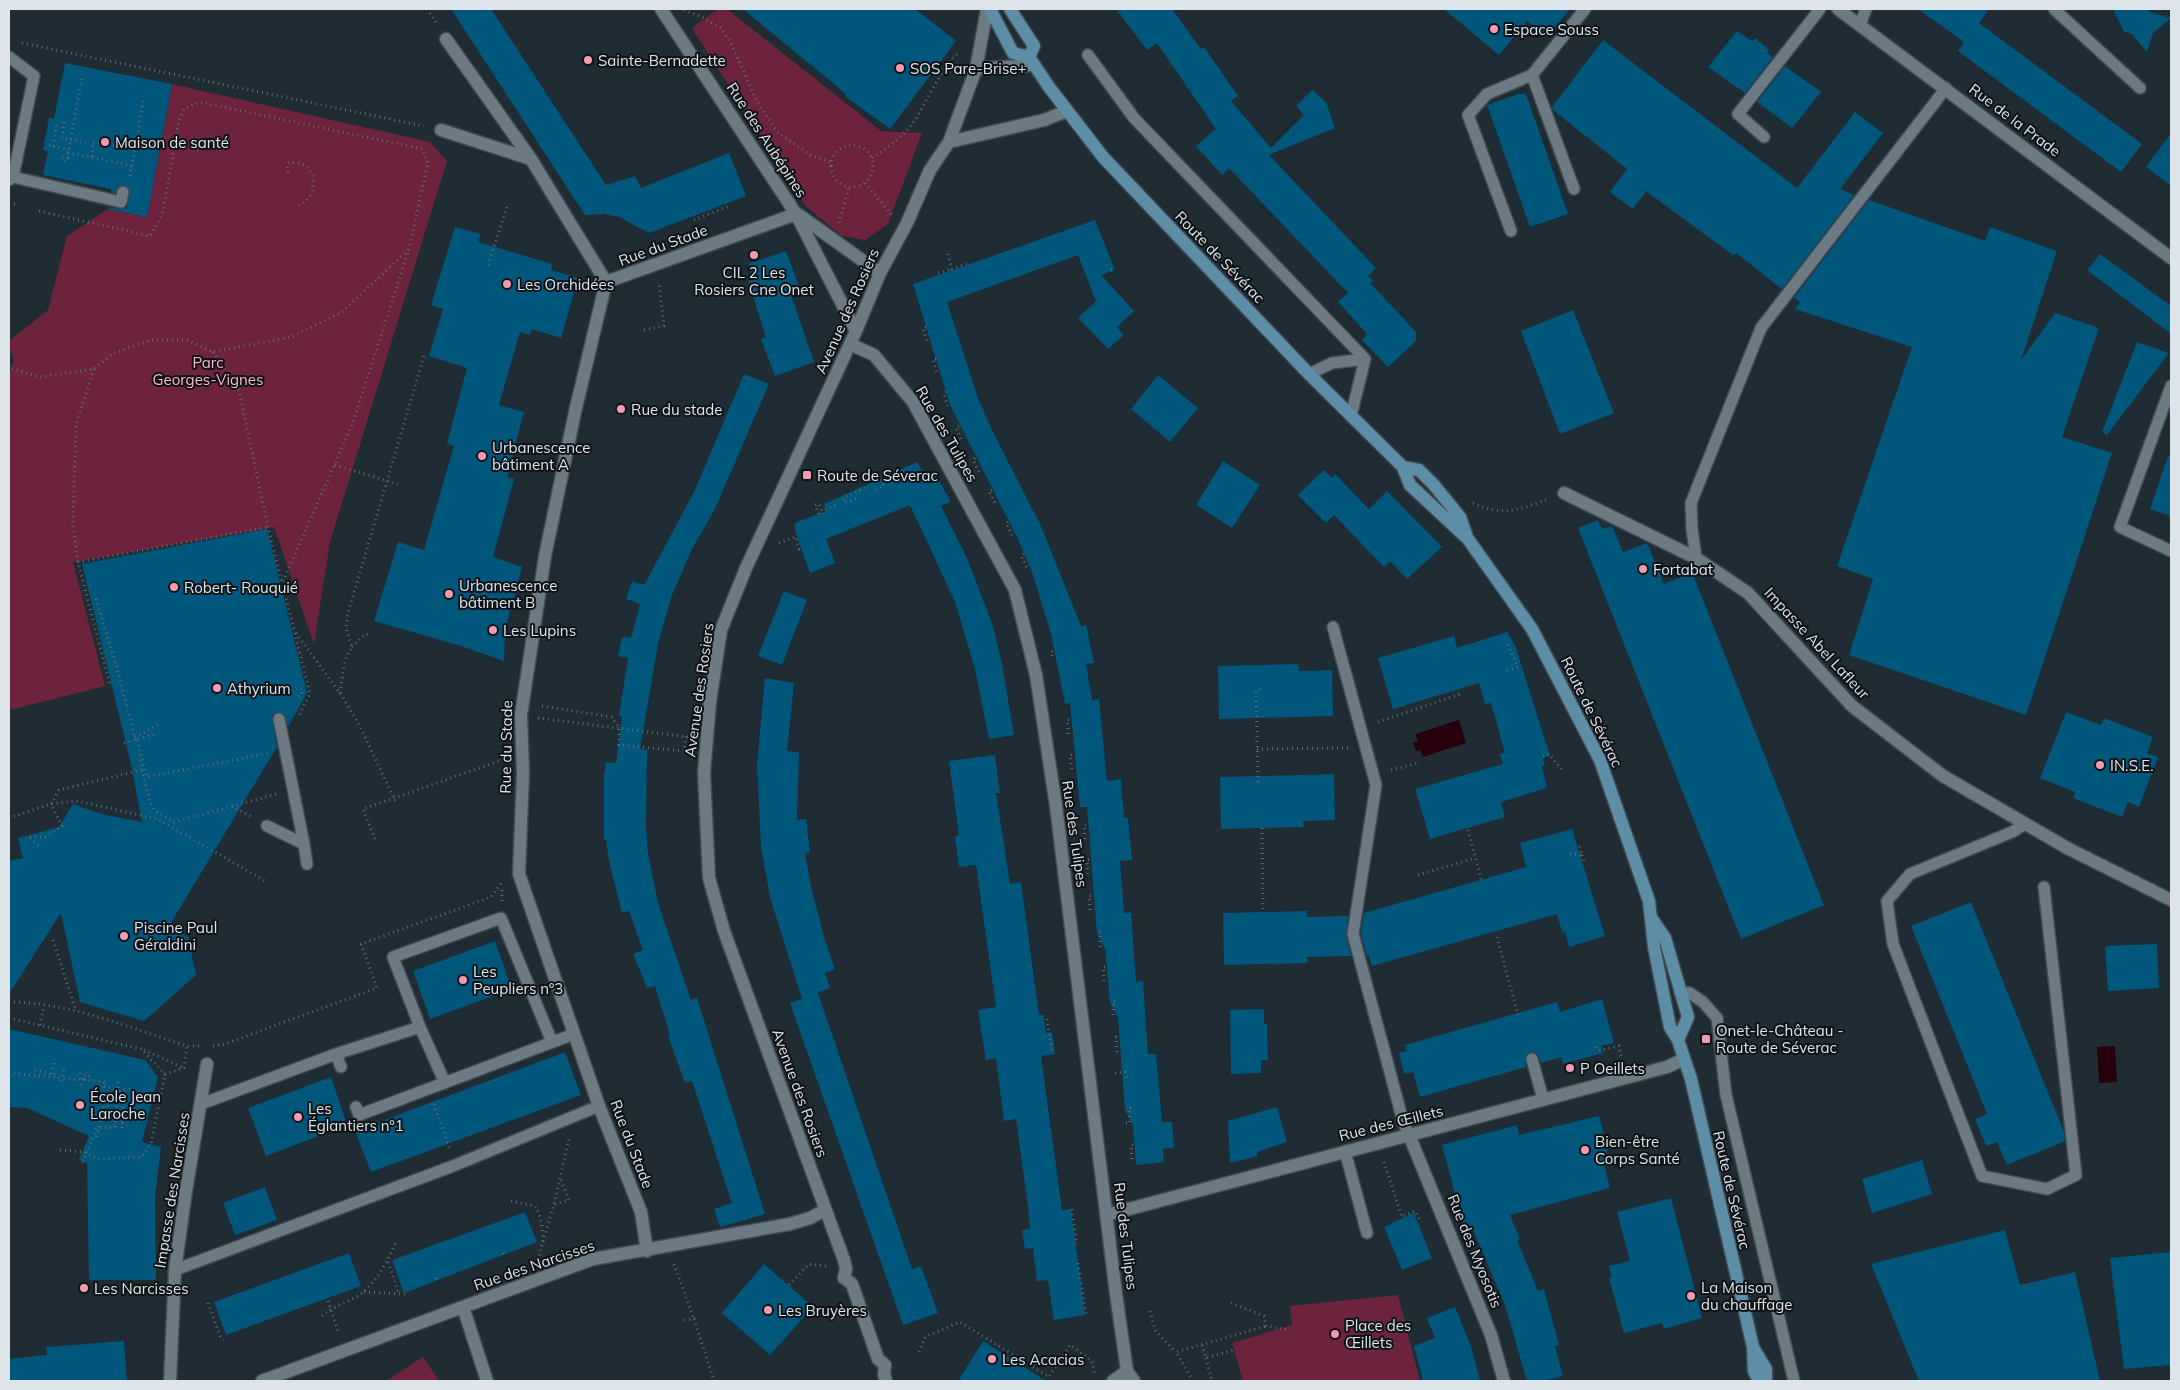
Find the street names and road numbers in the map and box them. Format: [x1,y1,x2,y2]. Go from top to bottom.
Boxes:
street label: Rue des Aubépines [723,79,811,201]
street label: Rue de la Prade [1965,79,2065,161]
street label: Route de Sévérac [1171,207,1269,307]
street label: Rue du Stade [616,220,710,270]
street label: Avenue des Rosiers [811,245,883,377]
street label: Rue des Tulipes [912,382,982,486]
street label: Impasse Abel Lafleur [1760,583,1874,703]
street label: Avenue des Rosiers [680,622,718,758]
street label: Route de Sévérac [1557,653,1627,771]
street label: Rue du Stade [496,700,516,794]
street label: Rue des Tulipes [1058,779,1092,889]
street label: Avenue des Rosiers [768,1026,832,1160]
street label: Rue du Stade [606,1097,658,1191]
street label: Rue des Œillets [1337,1101,1445,1145]
street label: Impasse des Narcisses [150,1111,194,1269]
street label: Route de Sévérac [1709,1129,1755,1251]
street label: Rue des Tulipes [1110,1181,1142,1291]
street label: Rue des Myosotis [1444,1191,1506,1311]
street label: Rue des Narcisses [471,1235,597,1295]

